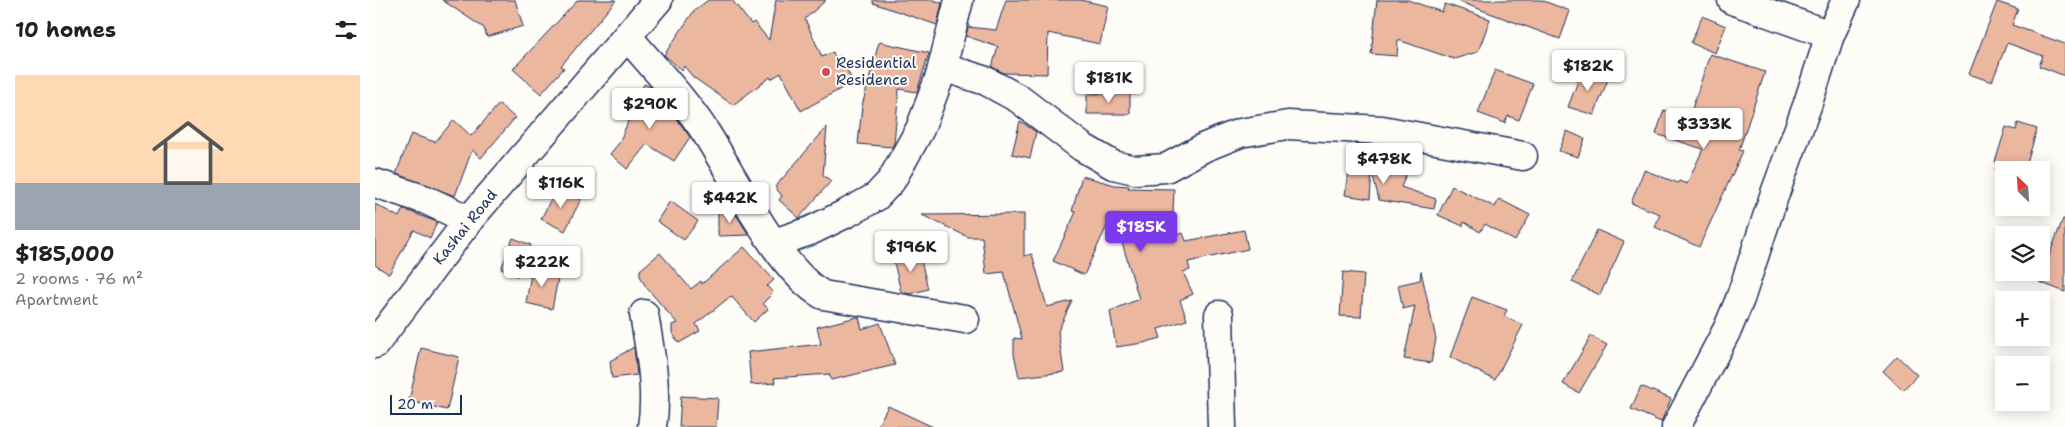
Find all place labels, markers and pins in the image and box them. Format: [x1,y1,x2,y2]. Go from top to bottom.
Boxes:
pin: $182K [1553,49,1623,92]
place label: Residential Residence [836,53,917,90]
pin: $181K [1074,62,1144,104]
marker: Residential Residence [820,66,832,78]
pin: $290K [615,88,685,130]
pin: $333K [1669,108,1739,150]
pin: $478K [1349,142,1419,185]
pin: $116K [526,166,596,209]
pin: $442K [695,182,765,224]
pin: $185K [1106,210,1176,253]
pin: $196K [876,230,946,273]
pin: $222K [507,246,577,288]

